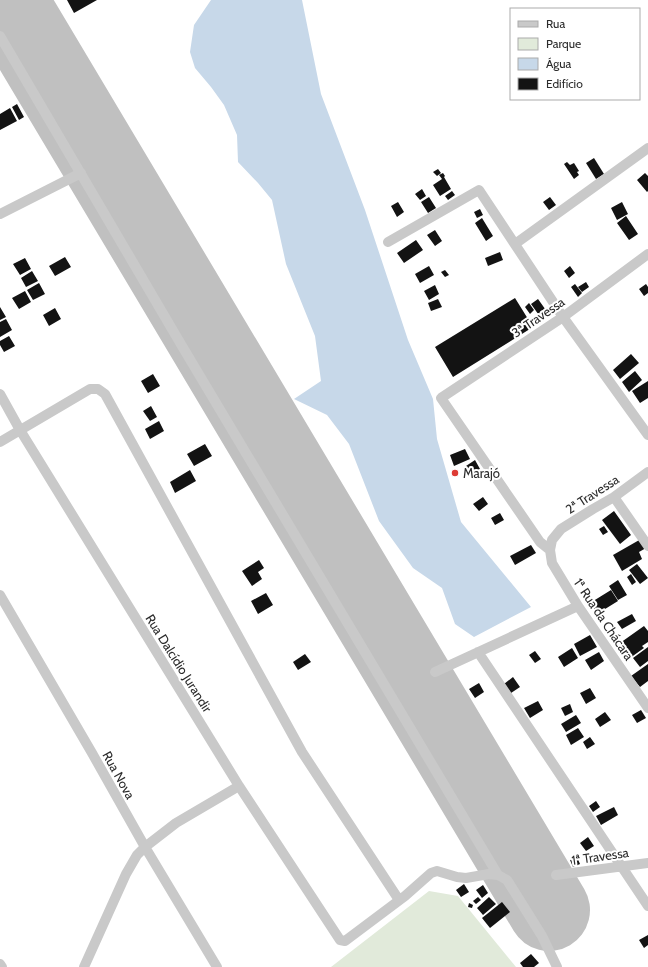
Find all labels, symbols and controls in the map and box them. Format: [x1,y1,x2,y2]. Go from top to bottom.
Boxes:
legend [510,8,640,100]
text: Rua [546,16,565,31]
text: Parque [546,36,581,51]
text: Água [546,56,572,71]
text: Edifício [546,76,583,91]
street label: 3ª Travessa [509,293,568,340]
place label: Marajó [463,465,500,482]
marker: Marajó [450,468,460,478]
street label: 2ª Travessa [562,471,622,517]
street label: 1ª Rua da Chácara [571,575,638,664]
street label: Rua Dalcídio Jurandir [142,611,216,716]
street label: Rua Nova [99,748,139,802]
street label: 1ª Travessa [570,844,630,868]

